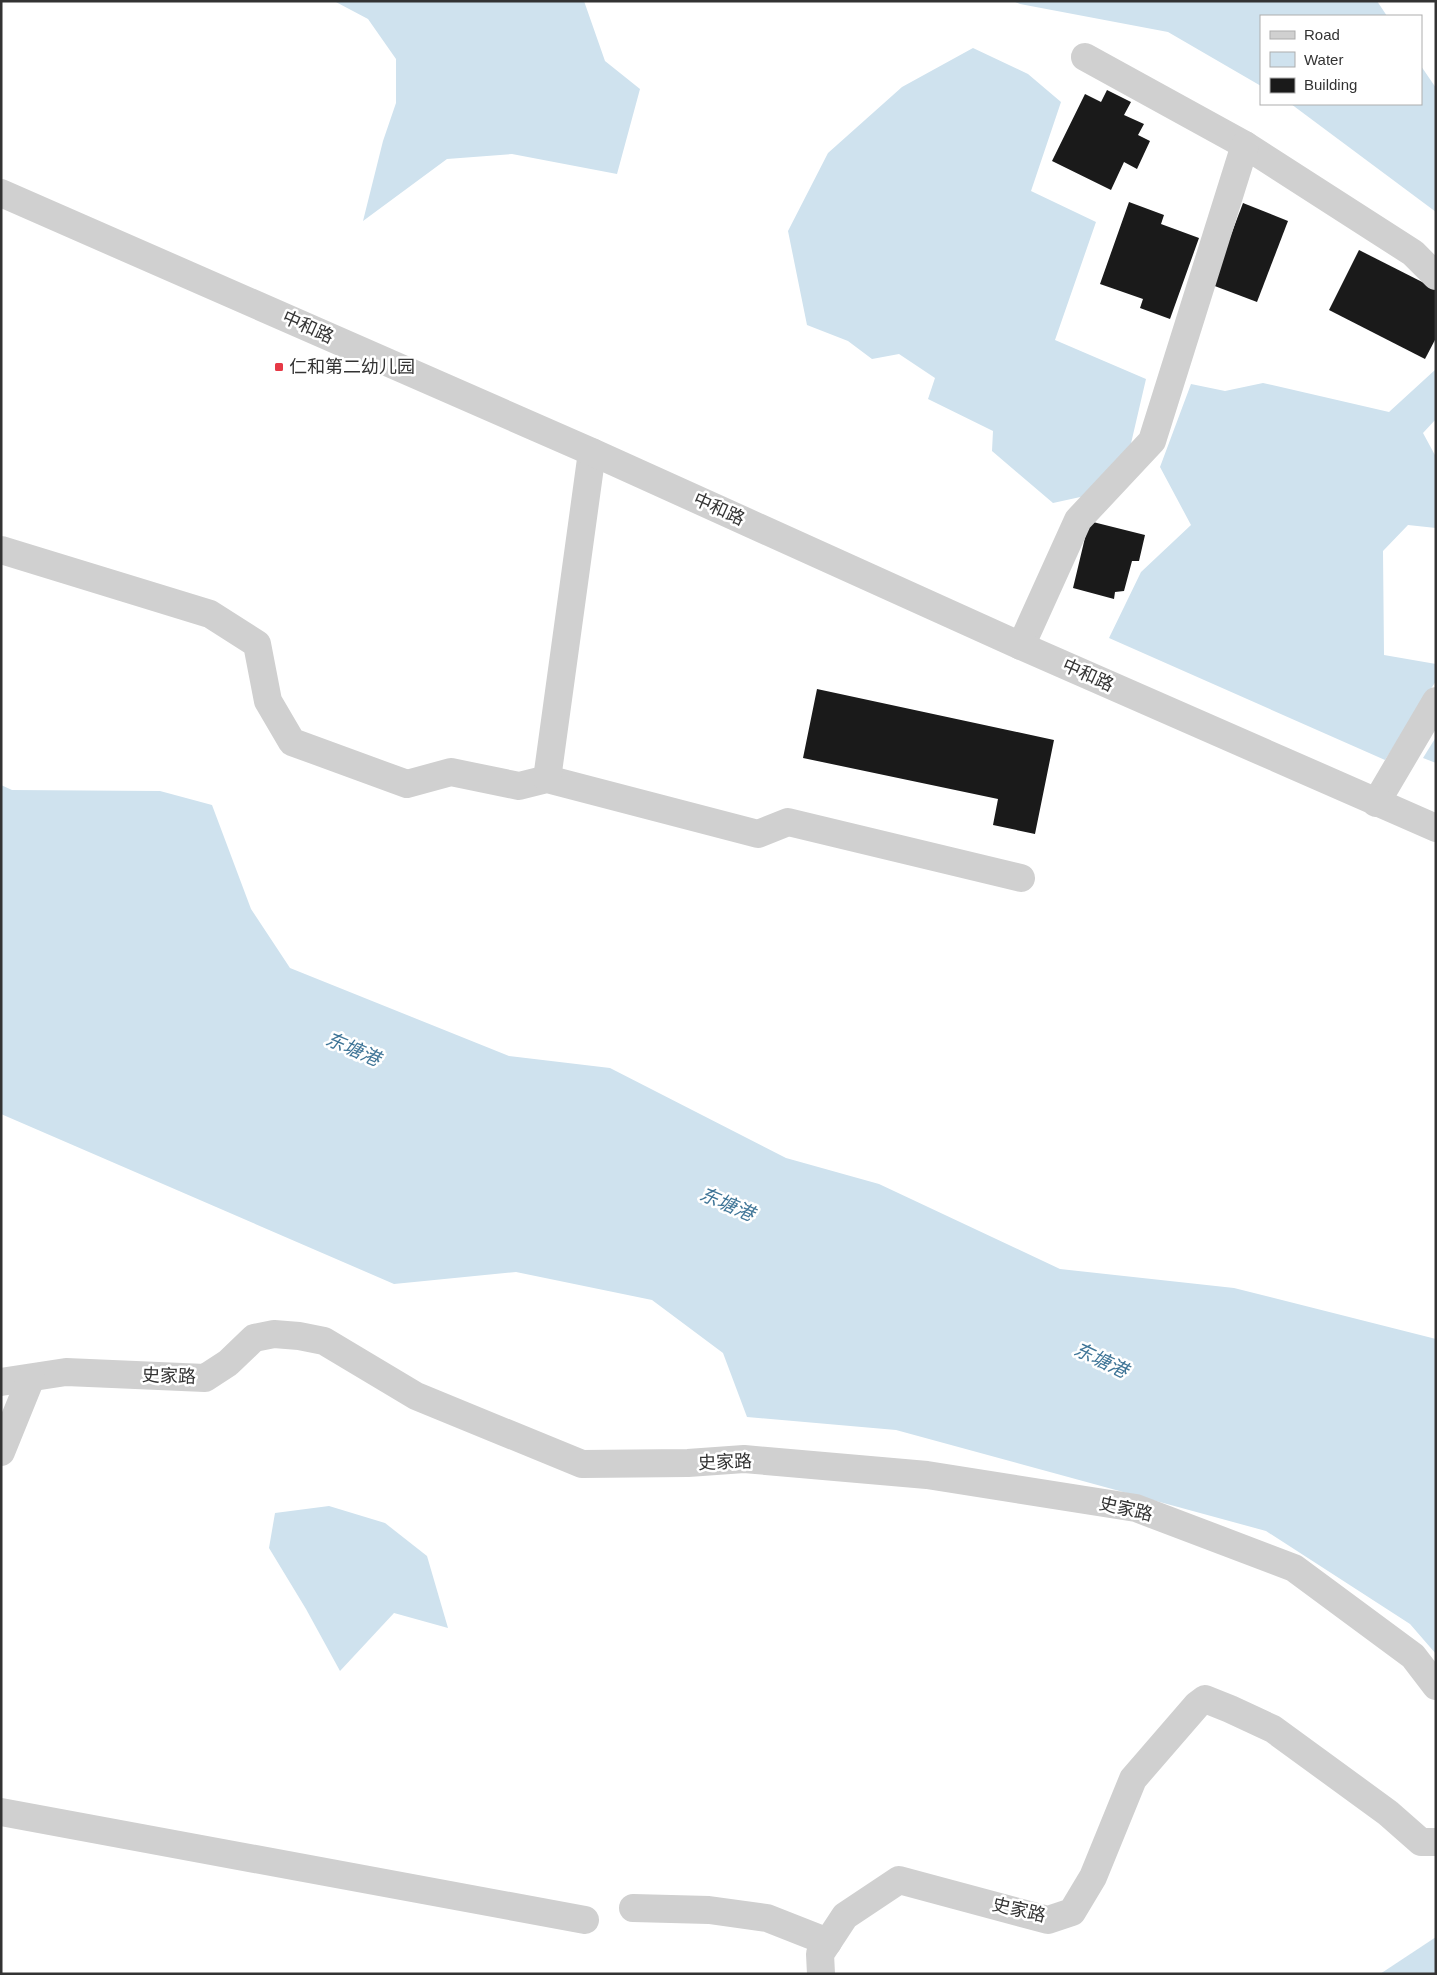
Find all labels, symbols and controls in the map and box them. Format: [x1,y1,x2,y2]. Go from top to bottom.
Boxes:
legend [1260,15,1422,105]
text: Road [1304,26,1340,43]
text: Water [1304,51,1343,68]
text: Building [1304,76,1357,93]
street label: 中和路 [279,307,337,347]
place label: 仁和第二幼儿园 [289,357,415,377]
marker: 仁和第二幼儿园 [273,361,285,373]
street label: 中和路 [690,489,748,529]
street label: 中和路 [1059,655,1117,695]
water label: 东塘港 [323,1028,386,1071]
water label: 东塘港 [697,1183,760,1226]
water label: 东塘港 [1071,1338,1134,1383]
street label: 史家路 [142,1365,196,1387]
street label: 史家路 [698,1451,752,1473]
street label: 史家路 [1097,1493,1155,1525]
street label: 史家路 [990,1894,1048,1926]

